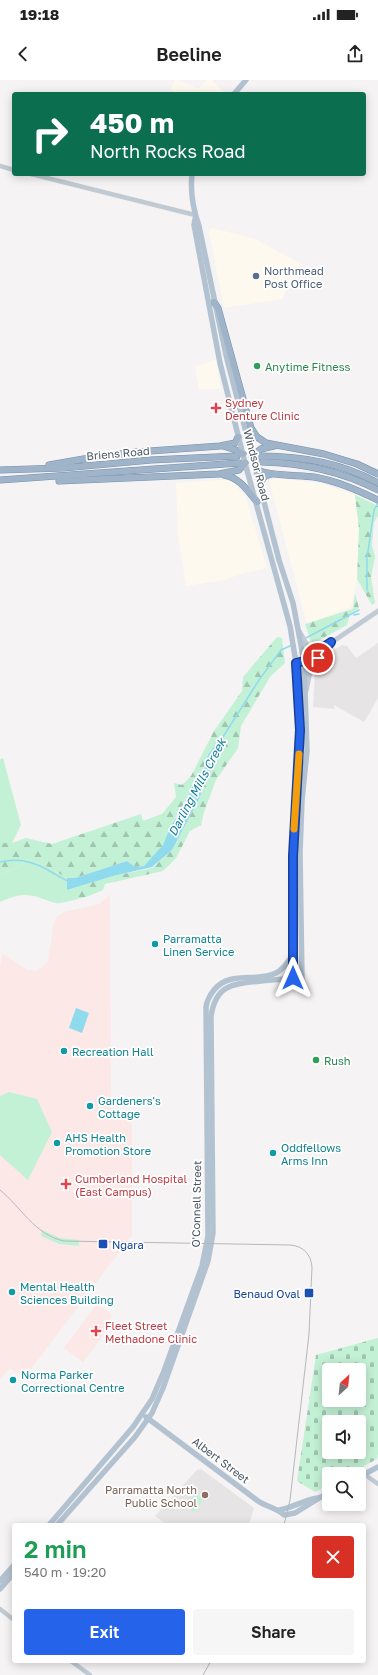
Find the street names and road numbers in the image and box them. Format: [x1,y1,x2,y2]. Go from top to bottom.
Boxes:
street label: Windsor Road [241,428,273,502]
street label: Briens Road [86,444,150,462]
street label: O'Connell Street [189,1160,203,1248]
street label: Albert Street [190,1434,252,1486]

